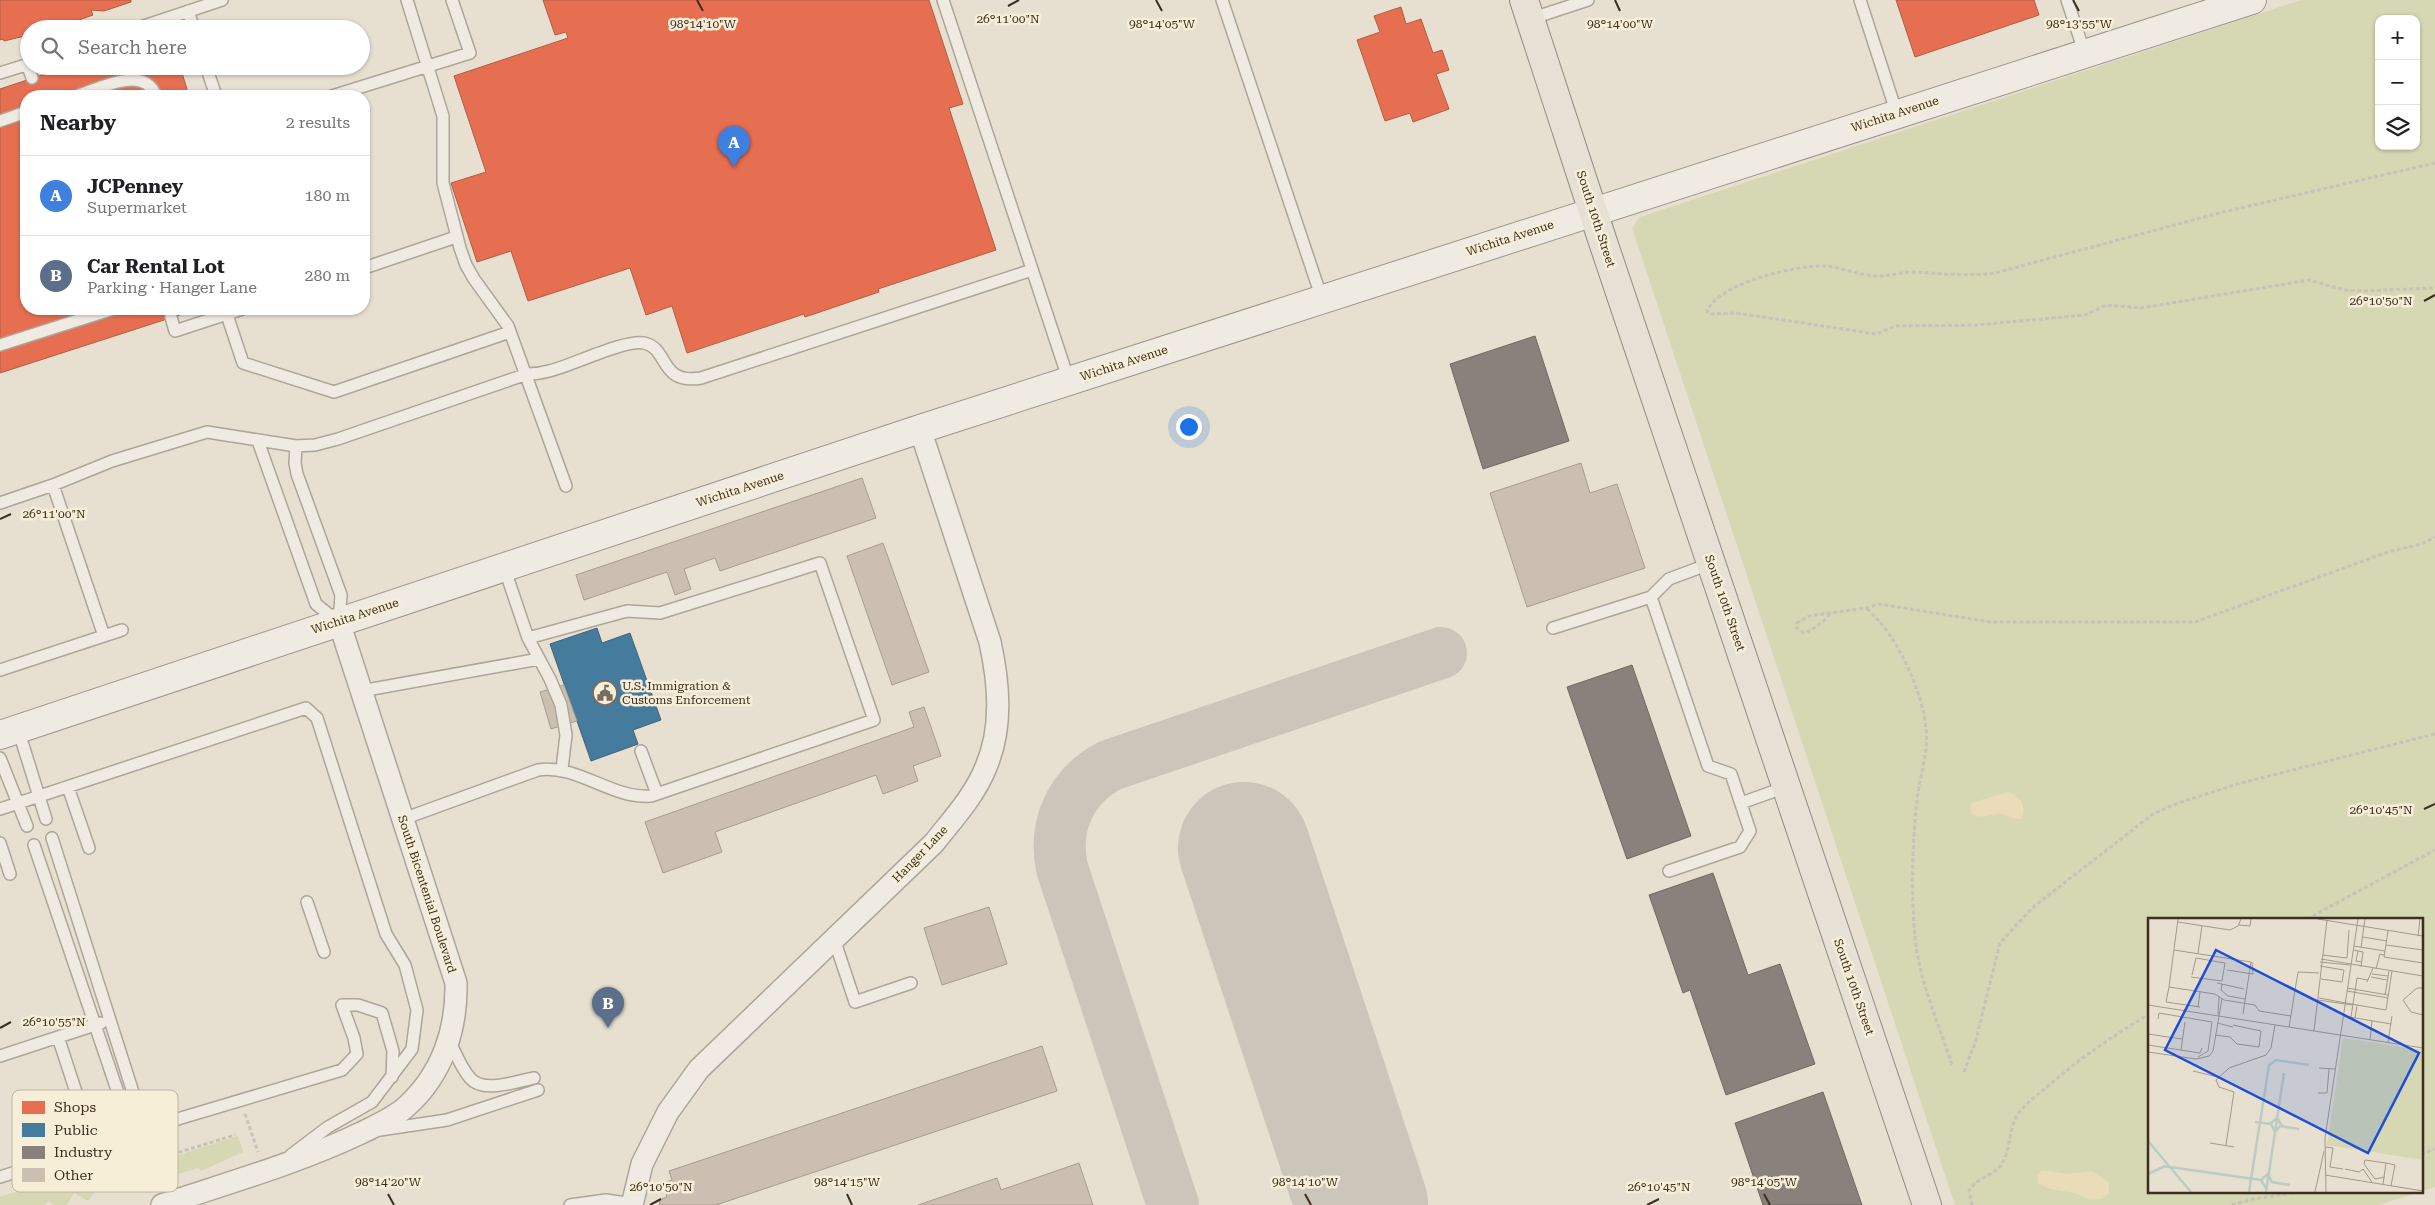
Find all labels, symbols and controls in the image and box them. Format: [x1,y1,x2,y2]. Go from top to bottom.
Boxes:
text: 26°11'00"N [976,12,1040,26]
map controls [2375,15,2420,150]
button: + [2375,15,2420,60]
text: 98°14'10"W [670,17,737,31]
text: 98°14'05"W [1129,17,1196,31]
text: 98°14'00"W [1587,17,1654,31]
text: 98°13'55"W [2046,17,2113,31]
search box [20,20,370,75]
icon: search [38,34,66,62]
text: Search here [78,36,187,59]
button: − [2375,60,2420,105]
street label: Wichita Avenue [1849,93,1941,135]
button: layers [2375,105,2420,150]
text: Nearby [40,111,116,135]
text: 2 results [286,113,350,132]
pin: A [718,126,750,167]
street label: South 10th Street [1574,169,1618,270]
text: JCPenney [87,175,183,198]
text: A [50,186,62,205]
text: 180 m [304,186,350,205]
text: Supermarket [87,198,187,217]
street label: Wichita Avenue [1464,217,1556,259]
text: Car Rental Lot [87,255,225,278]
text: B [50,266,62,285]
text: 280 m [304,266,350,285]
text: Parking · Hanger Lane [87,278,257,297]
text: 26°10'50"N [2349,294,2413,308]
street label: Wichita Avenue [1078,342,1170,384]
your location [1176,414,1202,440]
street label: Wichita Avenue [694,468,786,510]
text: 26°11'00"N [22,507,86,521]
street label: South 10th Street [1702,553,1748,653]
street label: Wichita Avenue [309,595,401,637]
place label: U.S. Immigration & Customs Enforcement [622,679,751,707]
public building icon: U.S. Immigration & Customs Enforcement [592,680,618,706]
text: 26°10'45"N [2349,803,2413,817]
street label: South Bicentenial Boulevard [395,813,459,975]
street label: Hanger Lane [889,822,951,885]
inset map [2148,918,2422,1192]
street label: South 10th Street [1831,937,1877,1037]
pin: B [592,987,624,1028]
text: 26°10'55"N [22,1015,86,1029]
legend [12,1090,178,1192]
text: Shops [54,1099,97,1115]
text: Public [54,1122,98,1138]
text: Industry [54,1144,113,1160]
text: Other [54,1167,93,1183]
text: 98°14'20"W [355,1175,422,1189]
text: 98°14'15"W [814,1175,881,1189]
text: 98°14'10"W [1272,1175,1339,1189]
text: 98°14'05"W [1731,1175,1798,1189]
text: 26°10'50"N [629,1180,693,1194]
text: 26°10'45"N [1627,1180,1691,1194]

